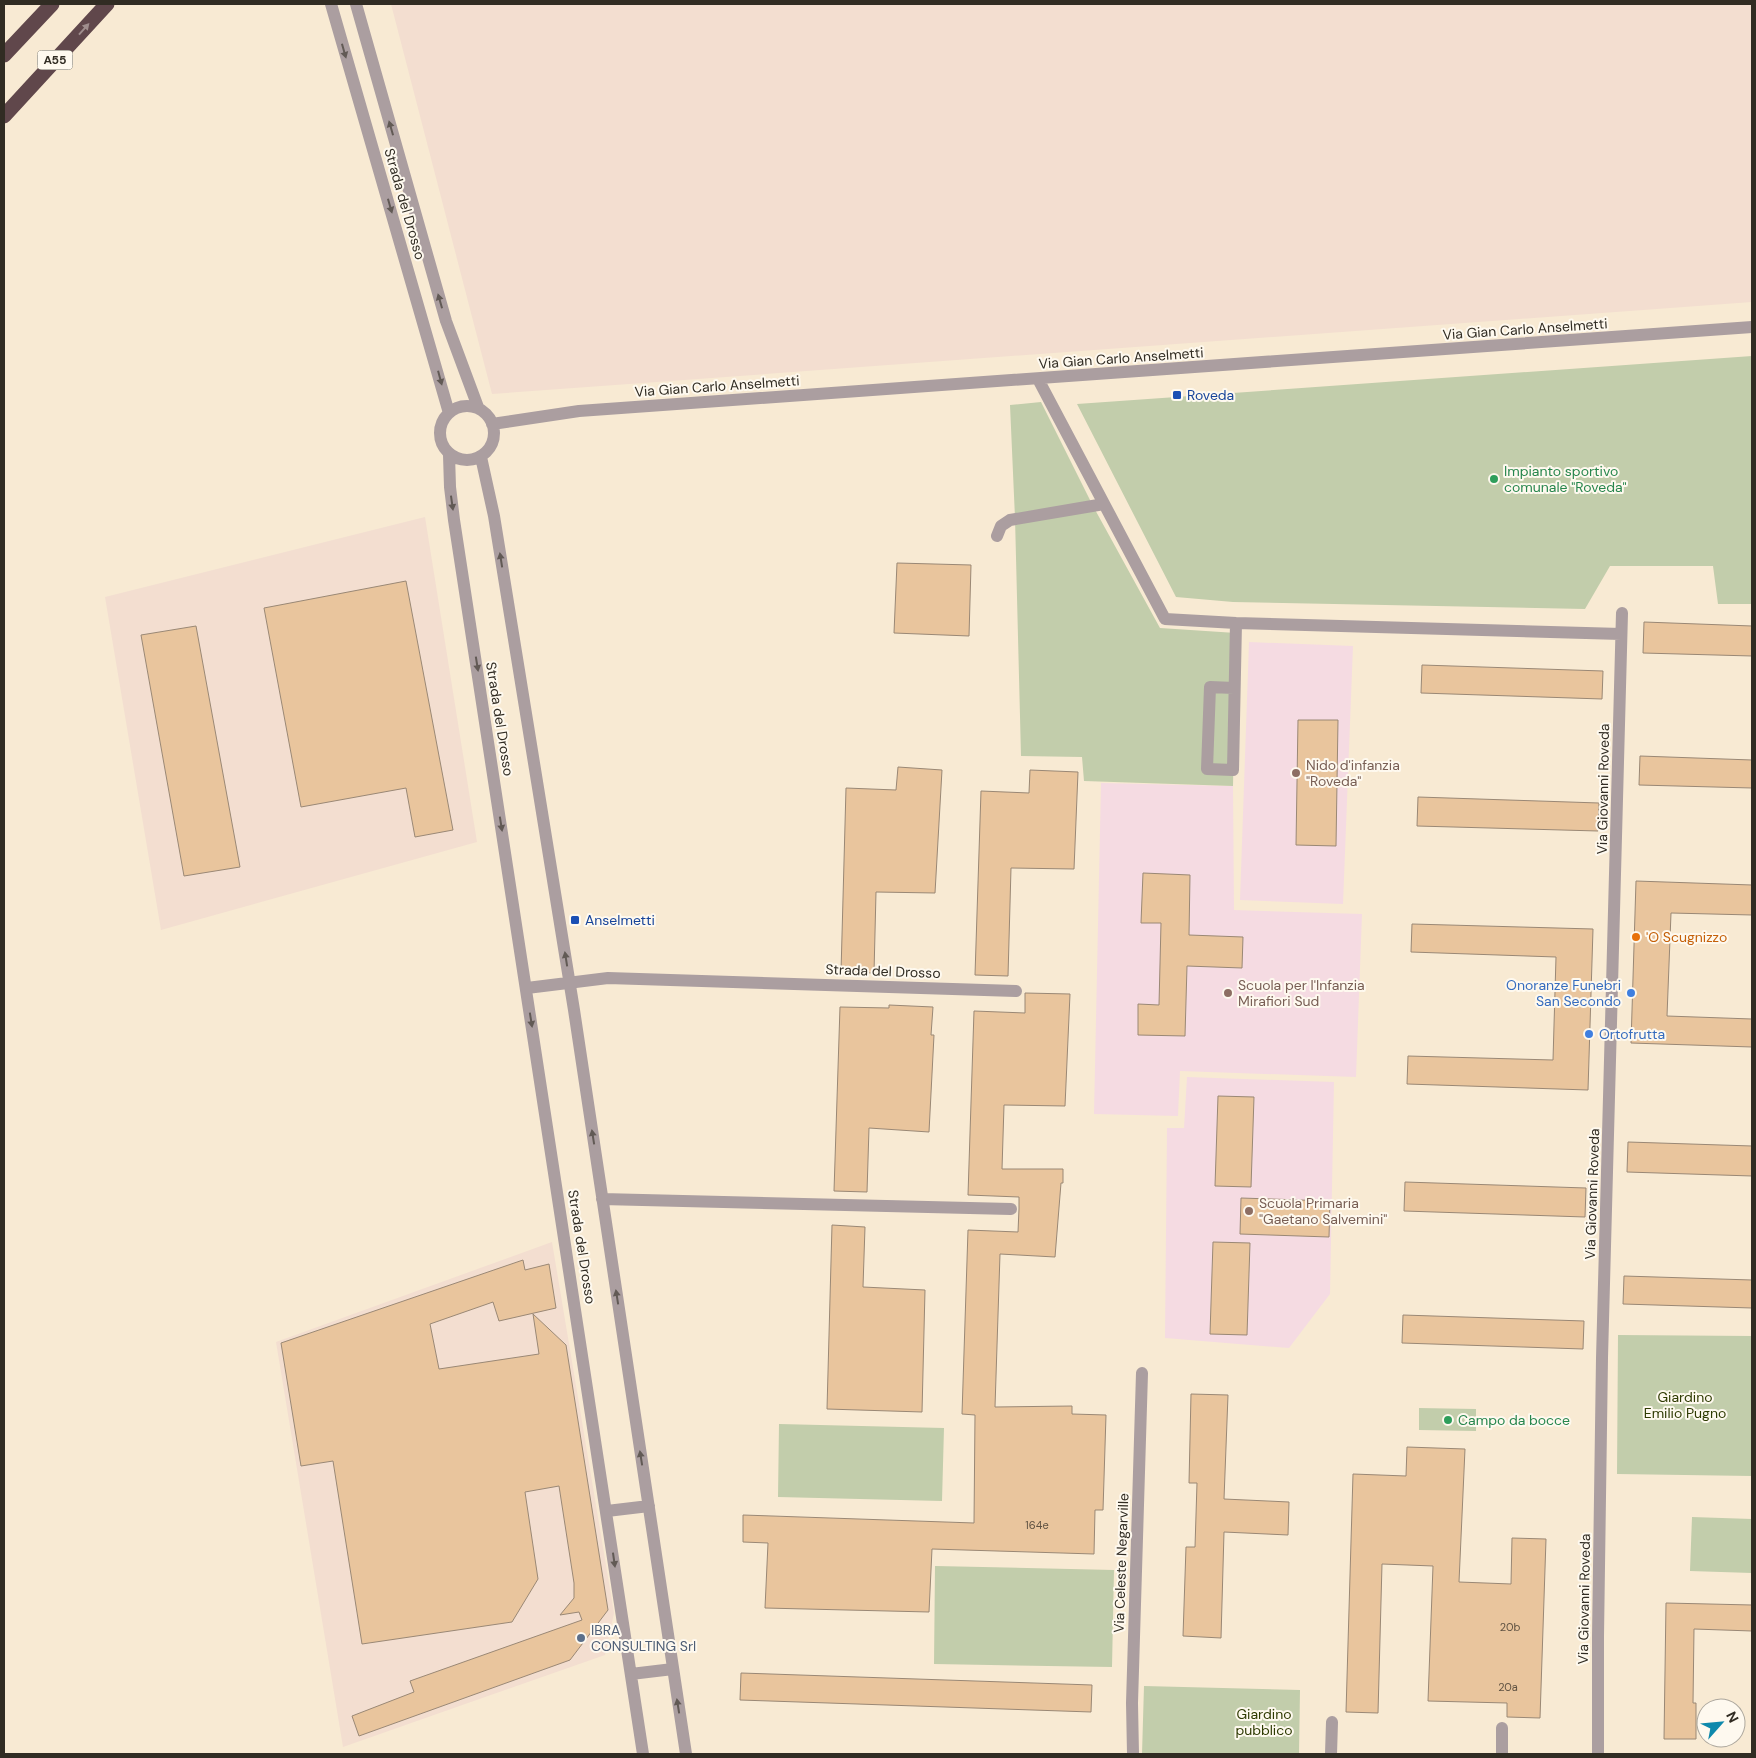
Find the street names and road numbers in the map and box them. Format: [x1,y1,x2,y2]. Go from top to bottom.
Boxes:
road number: A55 [38,50,72,70]
street label: Strada del Drosso [380,146,430,262]
street label: Via Gian Carlo Anselmetti [1442,314,1608,344]
street label: Via Gian Carlo Anselmetti [1038,343,1204,373]
street label: Via Gian Carlo Anselmetti [634,371,800,401]
street label: Strada del Drosso [482,661,518,777]
street label: Via Giovanni Roveda [1593,723,1613,855]
street label: Strada del Drosso [825,960,941,982]
street label: Via Giovanni Roveda [1581,1128,1603,1260]
street label: Strada del Drosso [564,1189,600,1305]
street label: Via Celeste Negarville [1110,1493,1132,1633]
street label: Via Giovanni Roveda [1574,1533,1594,1665]

